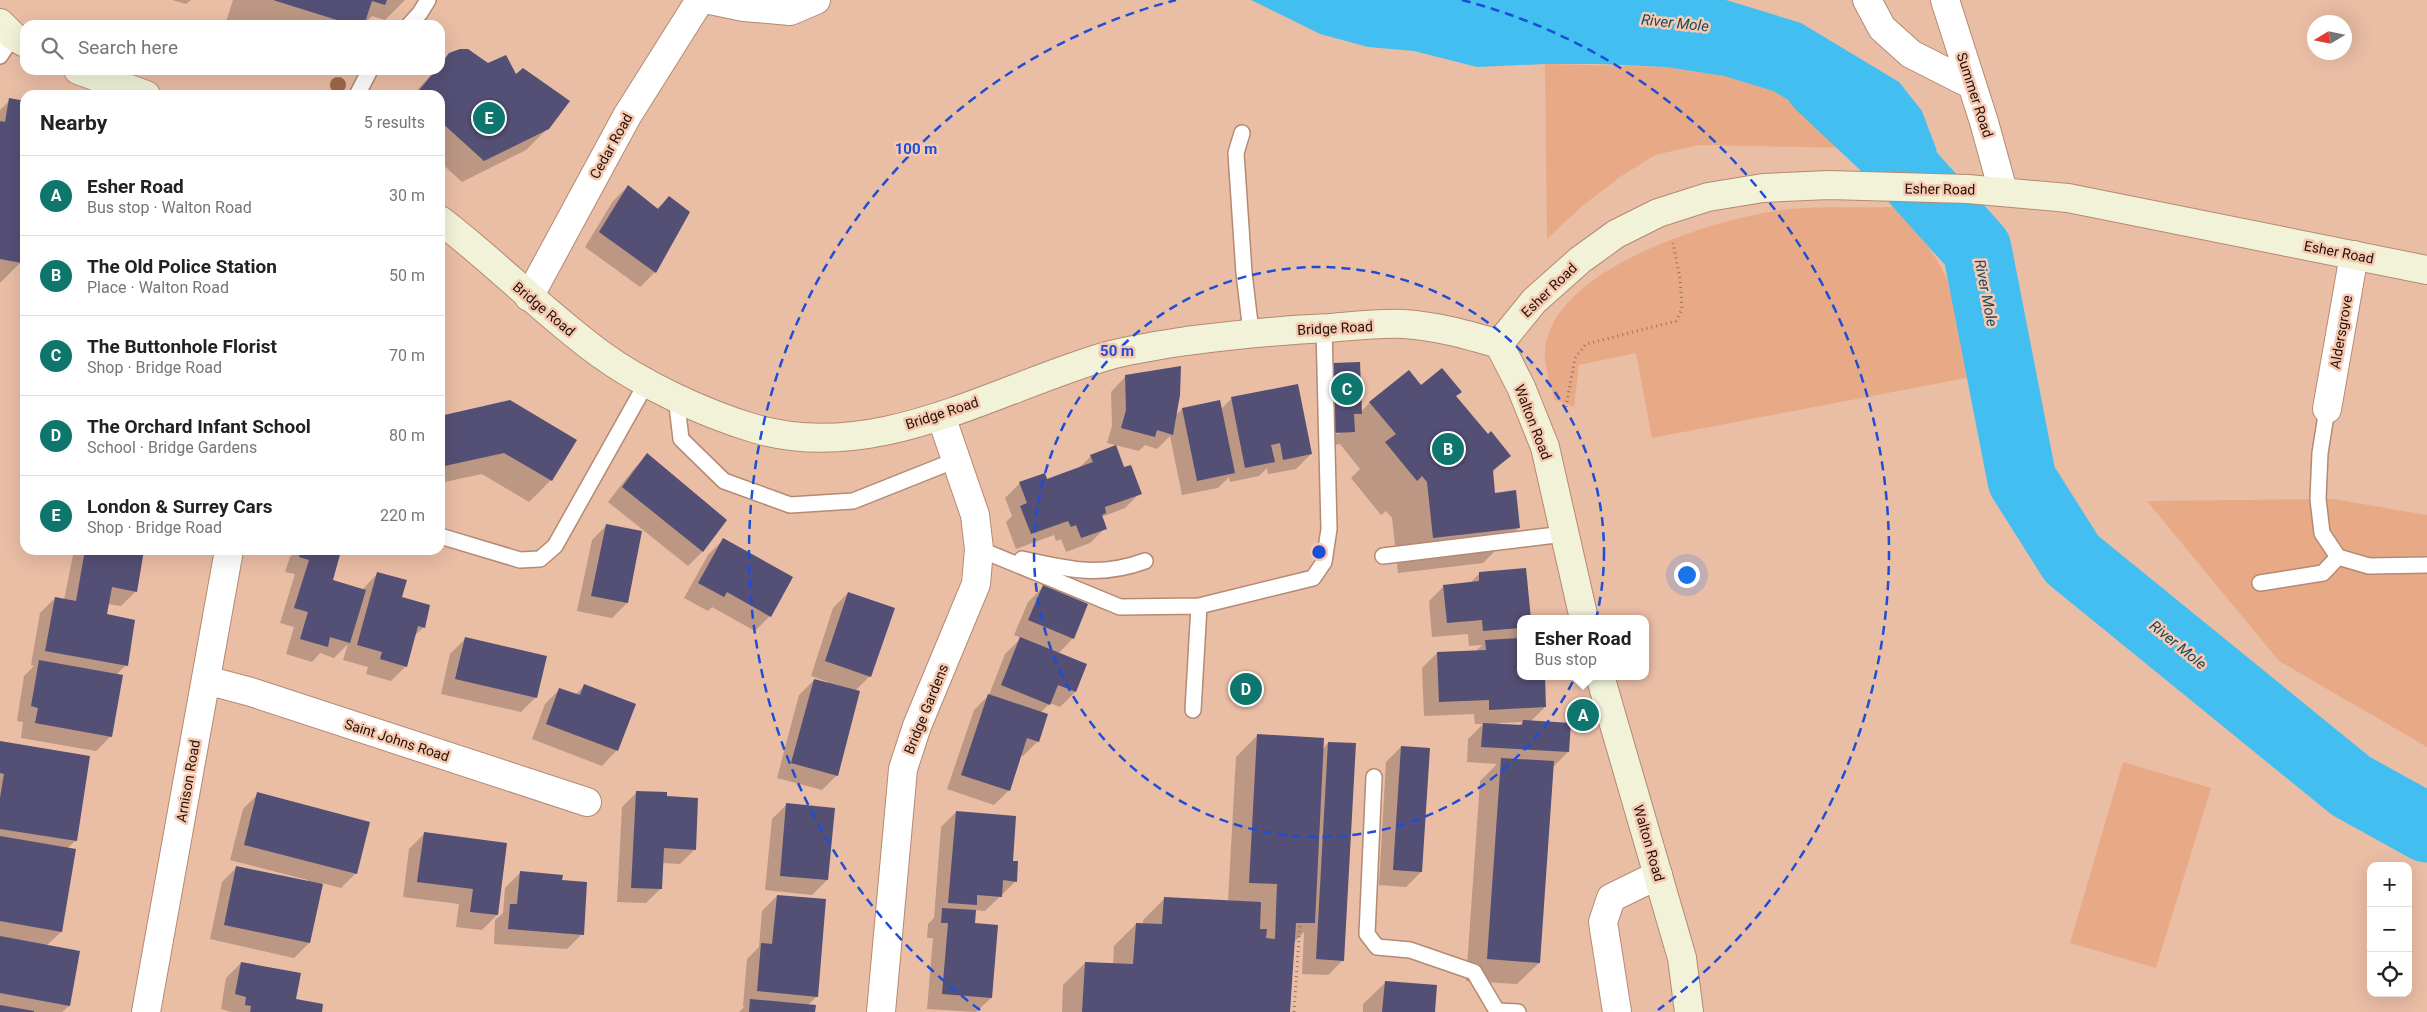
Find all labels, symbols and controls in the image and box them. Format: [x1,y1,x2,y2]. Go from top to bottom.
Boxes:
water label: River Mole [1640,10,1710,36]
north arrow [2307,15,2352,60]
search box [20,20,445,75]
icon: search [38,34,66,62]
text: Search here [78,36,178,59]
street label: Summer Road [1954,51,1996,139]
pin: E [473,99,505,137]
street label: Cedar Road [586,110,636,182]
text: Nearby [40,111,107,135]
text: 5 results [364,113,425,132]
text: 100 m [895,140,937,158]
text: Esher Road [87,175,184,198]
street label: Esher Road [1905,180,1975,198]
text: A [51,186,61,205]
text: 30 m [389,186,425,205]
text: Bus stop · Walton Road [87,198,252,217]
street label: Esher Road [2303,237,2375,267]
text: The Old Police Station [87,255,277,278]
water label: River Mole [1971,258,2001,328]
street label: Esher Road [1518,260,1580,320]
text: B [51,266,61,285]
text: 50 m [389,266,425,285]
text: Place · Walton Road [87,278,229,297]
street label: Bridge Road [510,279,578,339]
street label: Aldersgrove [2327,294,2355,370]
street label: Bridge Road [1297,318,1373,338]
text: The Buttonhole Florist [87,335,277,358]
text: 50 m [1100,342,1134,360]
text: C [51,346,61,365]
text: 70 m [389,346,425,365]
text: Shop · Bridge Road [87,358,222,377]
pin: C [1331,370,1363,408]
street label: Walton Road [1511,382,1555,462]
street label: Bridge Road [904,394,980,432]
text: The Orchard Infant School [87,415,311,438]
text: D [51,426,61,445]
text: 80 m [389,426,425,445]
pin: B [1432,430,1464,468]
text: School · Bridge Gardens [87,438,257,457]
text: London & Surrey Cars [87,495,273,518]
text: E [52,506,61,525]
text: 220 m [380,506,425,525]
text: Shop · Bridge Road [87,518,222,537]
centre of rings [1310,543,1328,561]
your location [1674,562,1700,588]
popup [1517,615,1649,680]
water label: River Mole [2146,617,2210,674]
text: Esher Road [1535,627,1631,650]
text: Bus stop [1535,650,1597,669]
street label: Bridge Gardens [901,662,951,756]
pin: D [1230,670,1262,708]
pin: A [1567,696,1599,734]
street label: Saint Johns Road [343,716,451,764]
street label: Arnison Road [173,738,203,824]
street label: Walton Road [1630,803,1668,883]
map controls [2367,862,2412,997]
button: + [2367,862,2412,907]
button: − [2367,907,2412,952]
button: locate [2367,952,2412,997]

